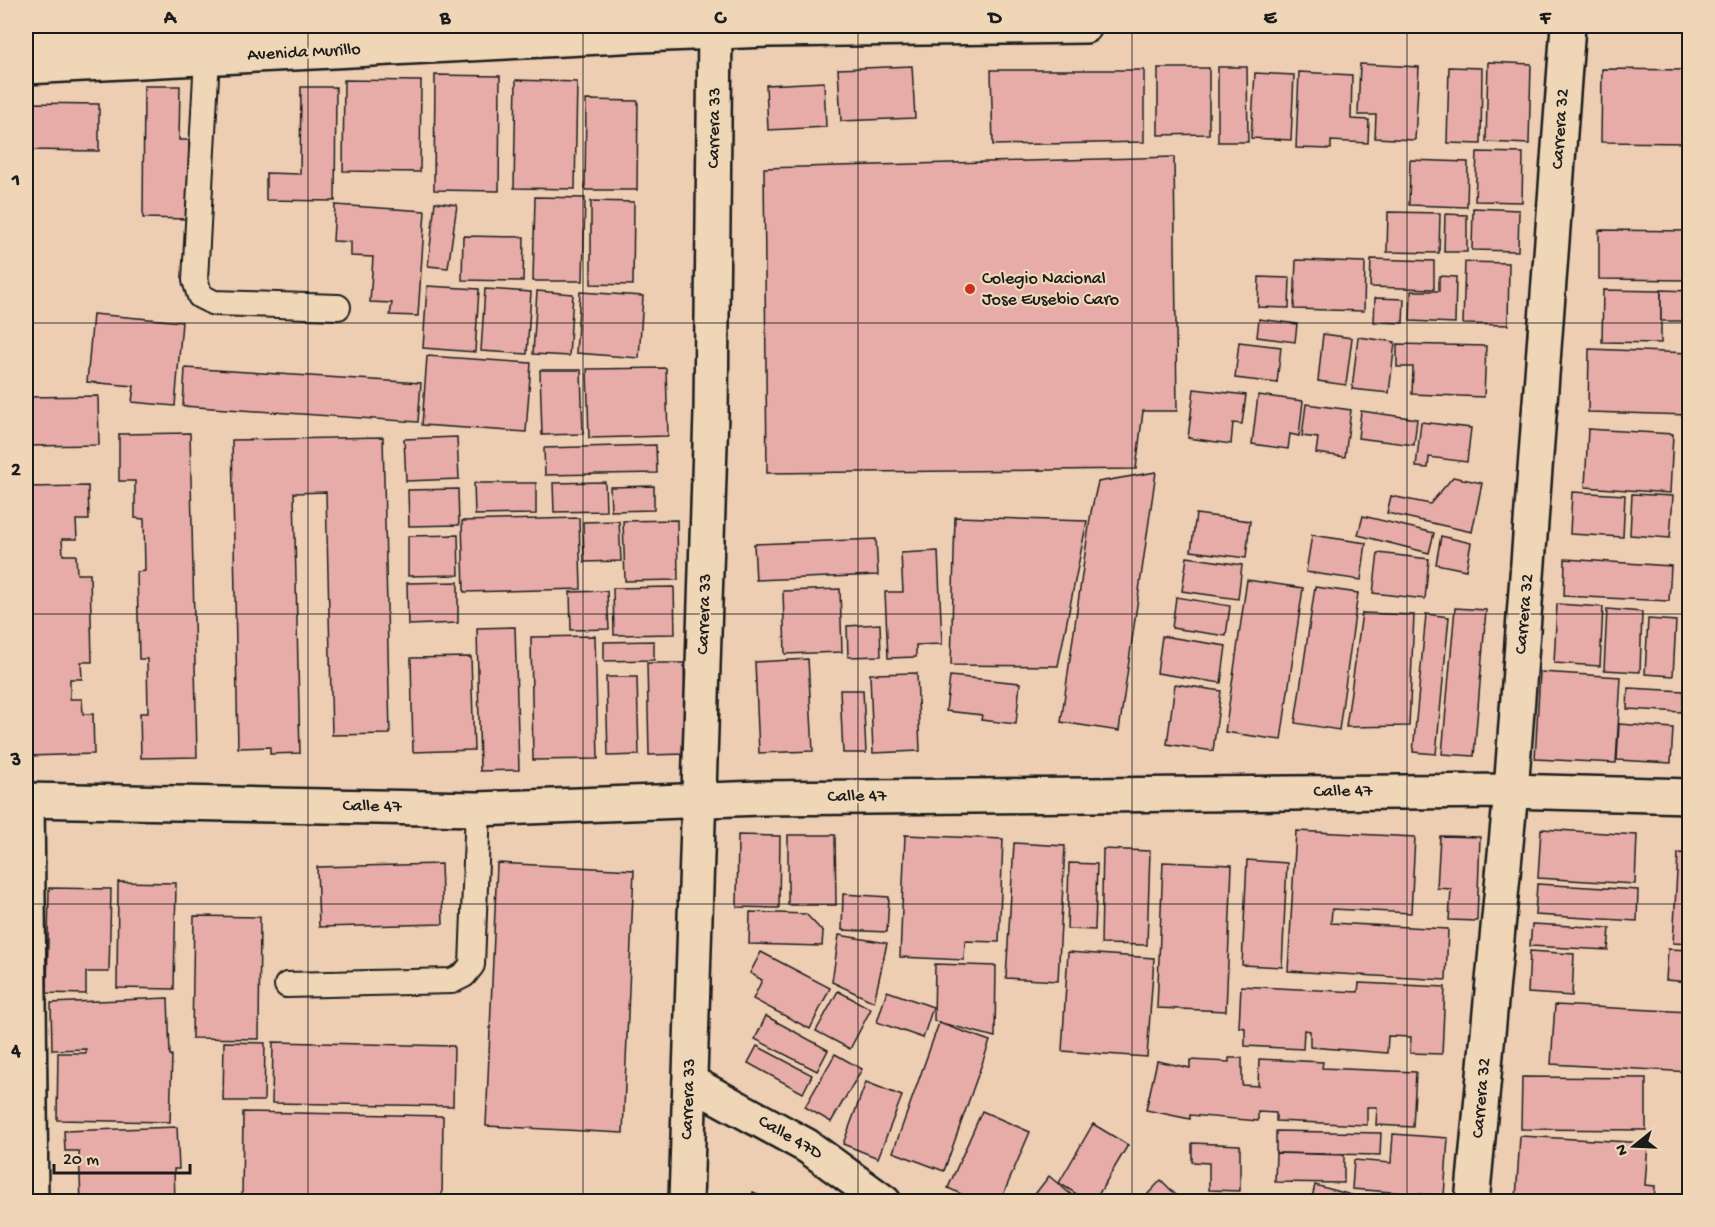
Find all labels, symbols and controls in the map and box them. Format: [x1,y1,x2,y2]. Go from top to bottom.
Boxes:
text: A [163,8,178,31]
text: B [439,8,451,31]
text: C [714,8,728,31]
text: D [986,8,1002,31]
text: E [1264,8,1278,31]
text: F [1539,8,1552,31]
street label: Avenida Murillo [247,40,361,66]
street label: Carrera 33 [704,87,726,169]
street label: Carrera 32 [1548,88,1574,170]
text: 1 [11,170,20,193]
place label: Colegio Nacional Jose Eusebio Caro [982,269,1119,311]
marker: Colegio Nacional Jose Eusebio Caro [963,282,977,296]
text: 2 [11,460,21,483]
street label: Carrera 33 [693,573,717,655]
street label: Carrera 32 [1511,573,1539,655]
text: 3 [10,750,21,773]
street label: Calle 47 [1313,781,1373,803]
street label: Calle 47 [827,786,887,808]
street label: Calle 47 [342,796,402,818]
text: 4 [10,1041,21,1064]
street label: Carrera 32 [1468,1057,1496,1139]
street label: Carrera 33 [677,1058,701,1140]
street label: Calle 47D [754,1111,826,1165]
north arrow [1604,1116,1664,1176]
scale bar [54,1137,190,1175]
text: N [1612,1141,1634,1157]
text: 20 m [63,1150,99,1171]

